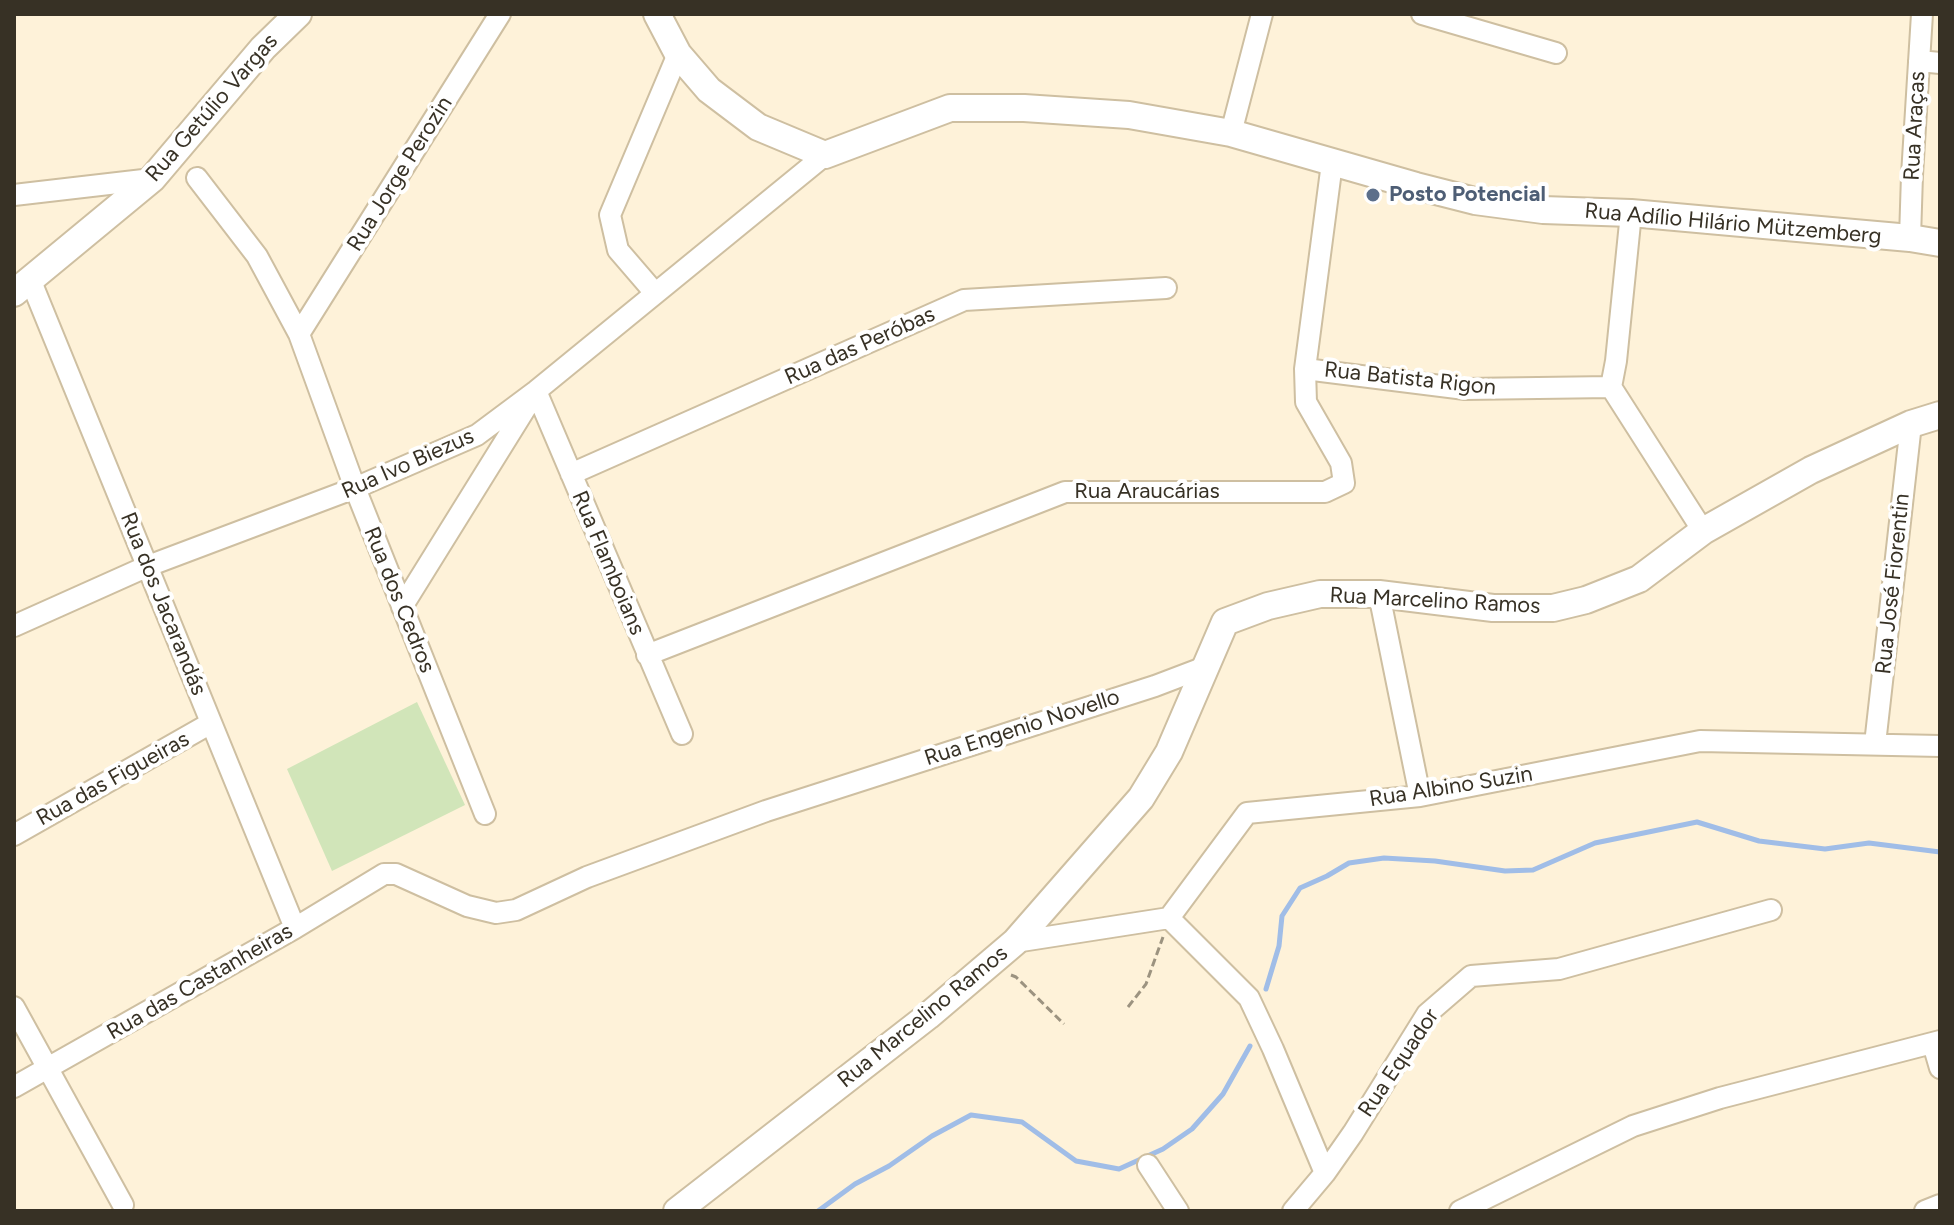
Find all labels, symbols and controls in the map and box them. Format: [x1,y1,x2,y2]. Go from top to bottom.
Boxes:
street label: Rua Getúlio Vargas [141,29,283,187]
street label: Rua Araças [1899,71,1931,181]
street label: Rua Jorge Perozin [342,92,458,256]
place label: Posto Potencial [1389,182,1546,208]
marker: Posto Potencial [1364,186,1382,204]
street label: Rua Adílio Hilário Mützemberg [1583,198,1883,250]
street label: Rua das Peróbas [781,301,939,391]
street label: Rua Batista Rigon [1323,357,1497,401]
street label: Rua Ivo Biezus [338,423,478,505]
street label: Rua Araucárias [1074,479,1220,505]
street label: Rua Flamboians [566,487,650,639]
street label: Rua José Fiorentin [1870,492,1916,676]
street label: Rua dos Jacarandás [114,509,212,699]
street label: Rua dos Cedros [358,523,440,677]
street label: Rua Marcelino Ramos [1329,582,1541,620]
street label: Rua Engenio Novello [921,684,1123,772]
street label: Rua das Figueiras [32,726,194,832]
street label: Rua Albino Suzin [1368,761,1534,813]
street label: Rua das Castanheiras [103,918,297,1046]
street label: Rua Marcelino Ramos [833,940,1013,1094]
street label: Rua Equador [1353,1004,1445,1122]

